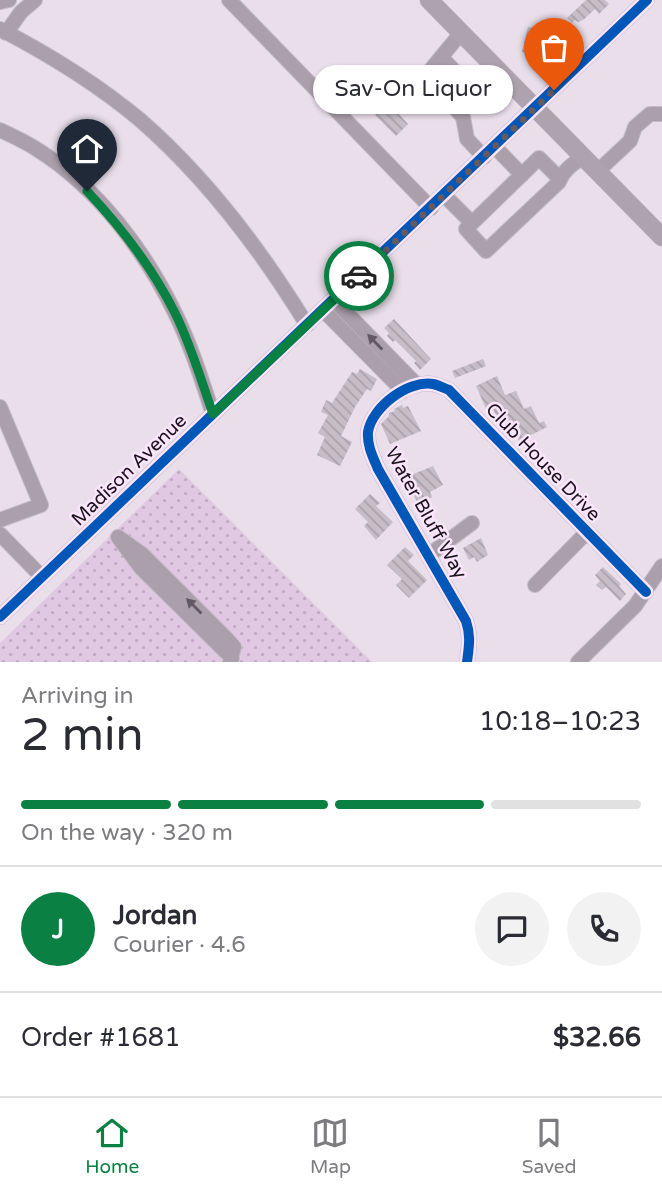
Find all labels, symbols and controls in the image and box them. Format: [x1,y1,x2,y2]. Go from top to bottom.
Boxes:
pin [524,18,584,90]
icon: bag [535,29,573,67]
callout: Sav-On Liquor [312,66,512,114]
text: Sav-On Liquor [334,75,492,103]
pin [57,119,117,191]
icon: home [68,130,106,168]
courier [324,241,394,311]
icon: car [340,257,378,295]
one-way arrow [367,334,384,351]
street label: Club House Drive [481,399,605,525]
street label: Madison Avenue [67,410,191,530]
street label: Water Bluff Way [381,443,471,583]
one-way arrow [186,598,203,614]
text: Arriving in [21,682,134,710]
text: 10:18–10:23 [479,706,641,737]
text: 2 min [21,708,144,763]
text: On the way · 320 m [21,819,233,847]
button: chat [475,892,549,966]
button: phone [567,892,641,966]
text: Jordan [113,900,197,931]
text: J [52,914,64,945]
text: Courier · 4.6 [113,931,246,959]
text: Order #1681 [21,1022,181,1053]
text: $32.66 [553,1022,641,1053]
tab: Home [85,1114,139,1178]
tab: Map [310,1114,351,1178]
tab: Saved [522,1114,577,1178]

